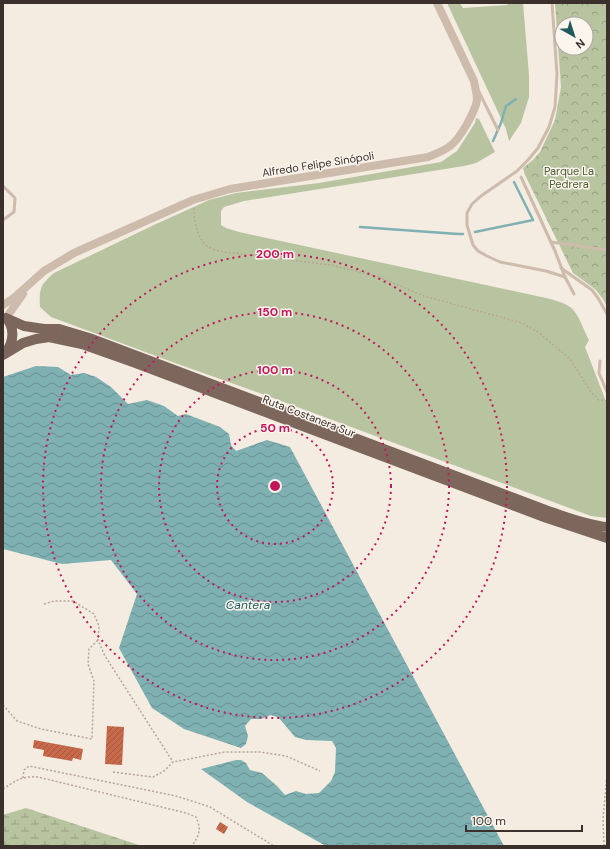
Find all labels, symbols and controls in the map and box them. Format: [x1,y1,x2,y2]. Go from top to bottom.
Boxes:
north arrow [554,16,594,56]
text: N [573,36,588,52]
street label: Alfredo Felipe Sinópoli [261,148,375,180]
park label: Parque La Pedrera [544,164,594,191]
text: 200 m [256,246,294,262]
text: 150 m [258,304,292,320]
text: 100 m [257,362,293,378]
street label: Ruta Costanera Sur [261,392,357,440]
text: 50 m [260,420,290,436]
centre of rings [268,479,282,493]
water label: Cantera [226,597,271,613]
scale bar [466,807,582,833]
text: 100 m [472,813,506,829]

